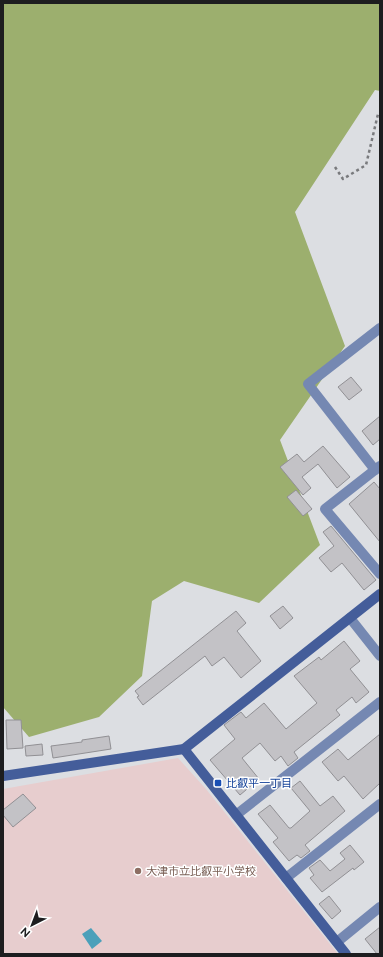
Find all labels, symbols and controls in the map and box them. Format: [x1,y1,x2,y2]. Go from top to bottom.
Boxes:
place label: 比叡平一丁目 [226,777,292,790]
marker: 比叡平一丁目 [213,778,223,788]
place label: 大津市立比叡平小学校 [146,865,256,878]
marker: 大津市立比叡平小学校 [133,866,143,876]
north arrow [12,905,52,945]
text: N [18,924,33,940]

